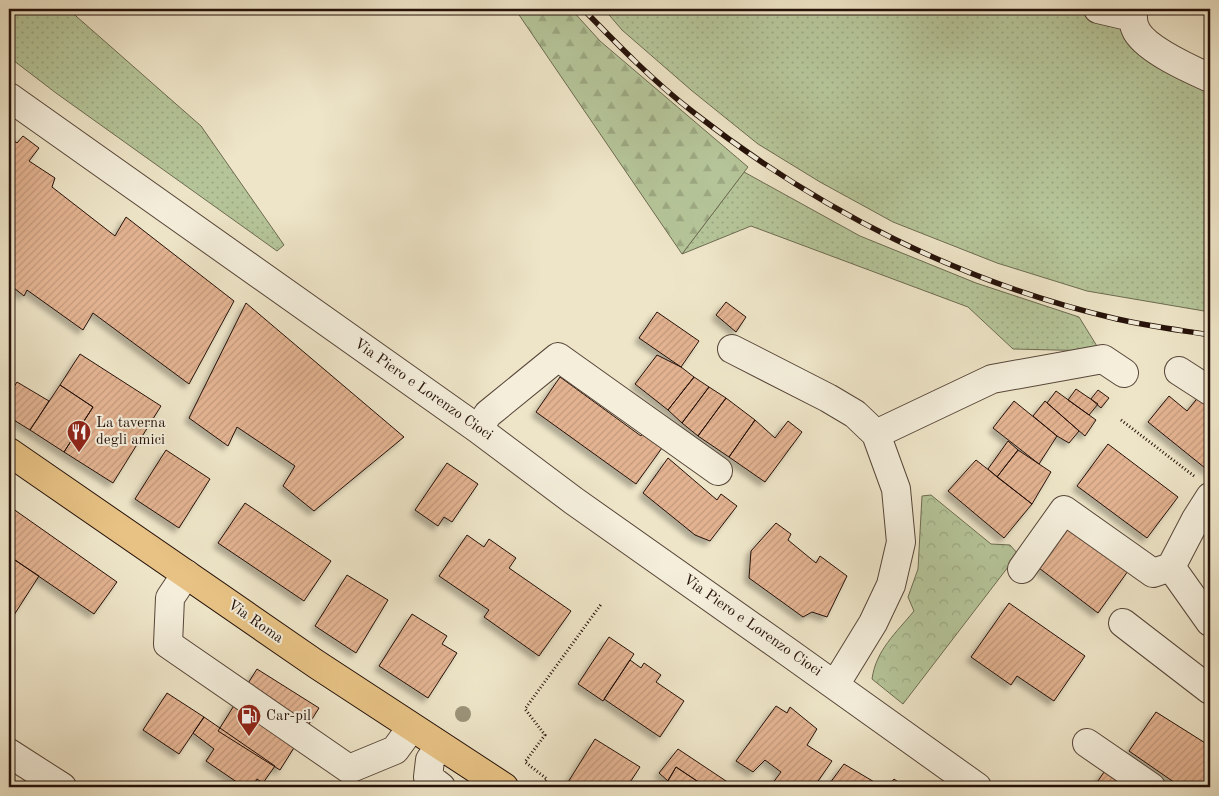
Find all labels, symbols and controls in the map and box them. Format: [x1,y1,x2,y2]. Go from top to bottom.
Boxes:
street label: Via Piero e Lorenzo Cioci [351,336,495,444]
place label: La taverna degli amici [96,416,166,448]
restaurant icon: La taverna degli amici [66,419,92,453]
street label: Via Piero e Lorenzo Cioci [680,572,824,680]
street label: Via Roma [224,597,286,647]
fuel station icon: Car-pil [236,703,262,737]
place label: Car-pil [266,709,311,724]

